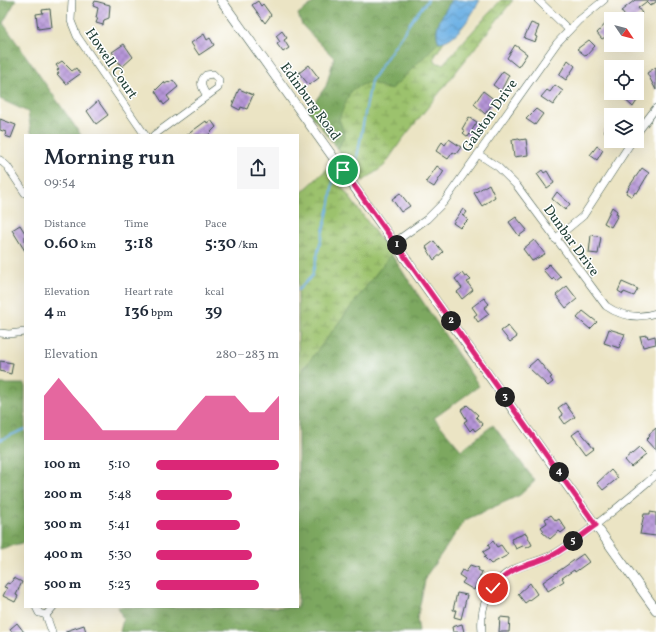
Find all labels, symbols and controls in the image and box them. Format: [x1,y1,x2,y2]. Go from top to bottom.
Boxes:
north arrow [604,12,644,52]
map controls [604,12,644,148]
street label: Howell Court [80,25,141,103]
street label: Edinburg Road [275,59,345,145]
button: locate [604,60,644,100]
street label: Galston Drive [458,75,523,156]
button: layers [604,108,644,148]
text: Morning run [44,143,175,174]
button: share [237,147,279,189]
pin [326,153,360,187]
icon: arrive [332,159,354,181]
text: 09:54 [44,174,76,192]
street label: Dunbar Drive [538,201,603,281]
text: Distance [44,217,86,232]
text: Time [124,217,148,232]
text: Pace [205,217,227,232]
text: 0.60 [44,232,78,255]
text: 3:18 [124,232,153,255]
text: 5:30 [205,232,236,255]
pin: 1 [387,235,407,255]
text: 1 [395,237,399,252]
text: km [78,238,96,253]
text: /km [236,238,258,253]
text: Elevation [44,285,90,300]
text: Heart rate [124,285,173,300]
text: kcal [205,285,224,300]
text: 4 [44,300,54,323]
text: 136 [124,300,149,323]
text: 39 [205,300,222,323]
text: m [54,306,66,321]
text: bpm [149,306,173,321]
pin: 2 [441,311,461,331]
text: 2 [448,313,454,328]
text: Elevation [44,346,98,364]
text: 280–283 m [215,346,279,364]
pin: 3 [495,387,515,407]
text: 3 [502,389,508,404]
text: 100 m [44,456,81,474]
text: 5:10 [108,456,130,474]
pin: 4 [549,462,569,482]
text: 4 [556,464,562,479]
text: 200 m [44,486,82,504]
text: 5:48 [108,486,131,504]
text: 300 m [44,516,82,534]
text: 5:41 [108,516,130,534]
pin: 5 [563,531,583,551]
text: 5 [570,533,576,548]
text: 400 m [44,546,83,564]
text: 5:30 [108,546,132,564]
pin [476,571,510,605]
text: 500 m [44,576,81,594]
text: 5:23 [108,576,131,594]
icon: check [482,577,504,599]

